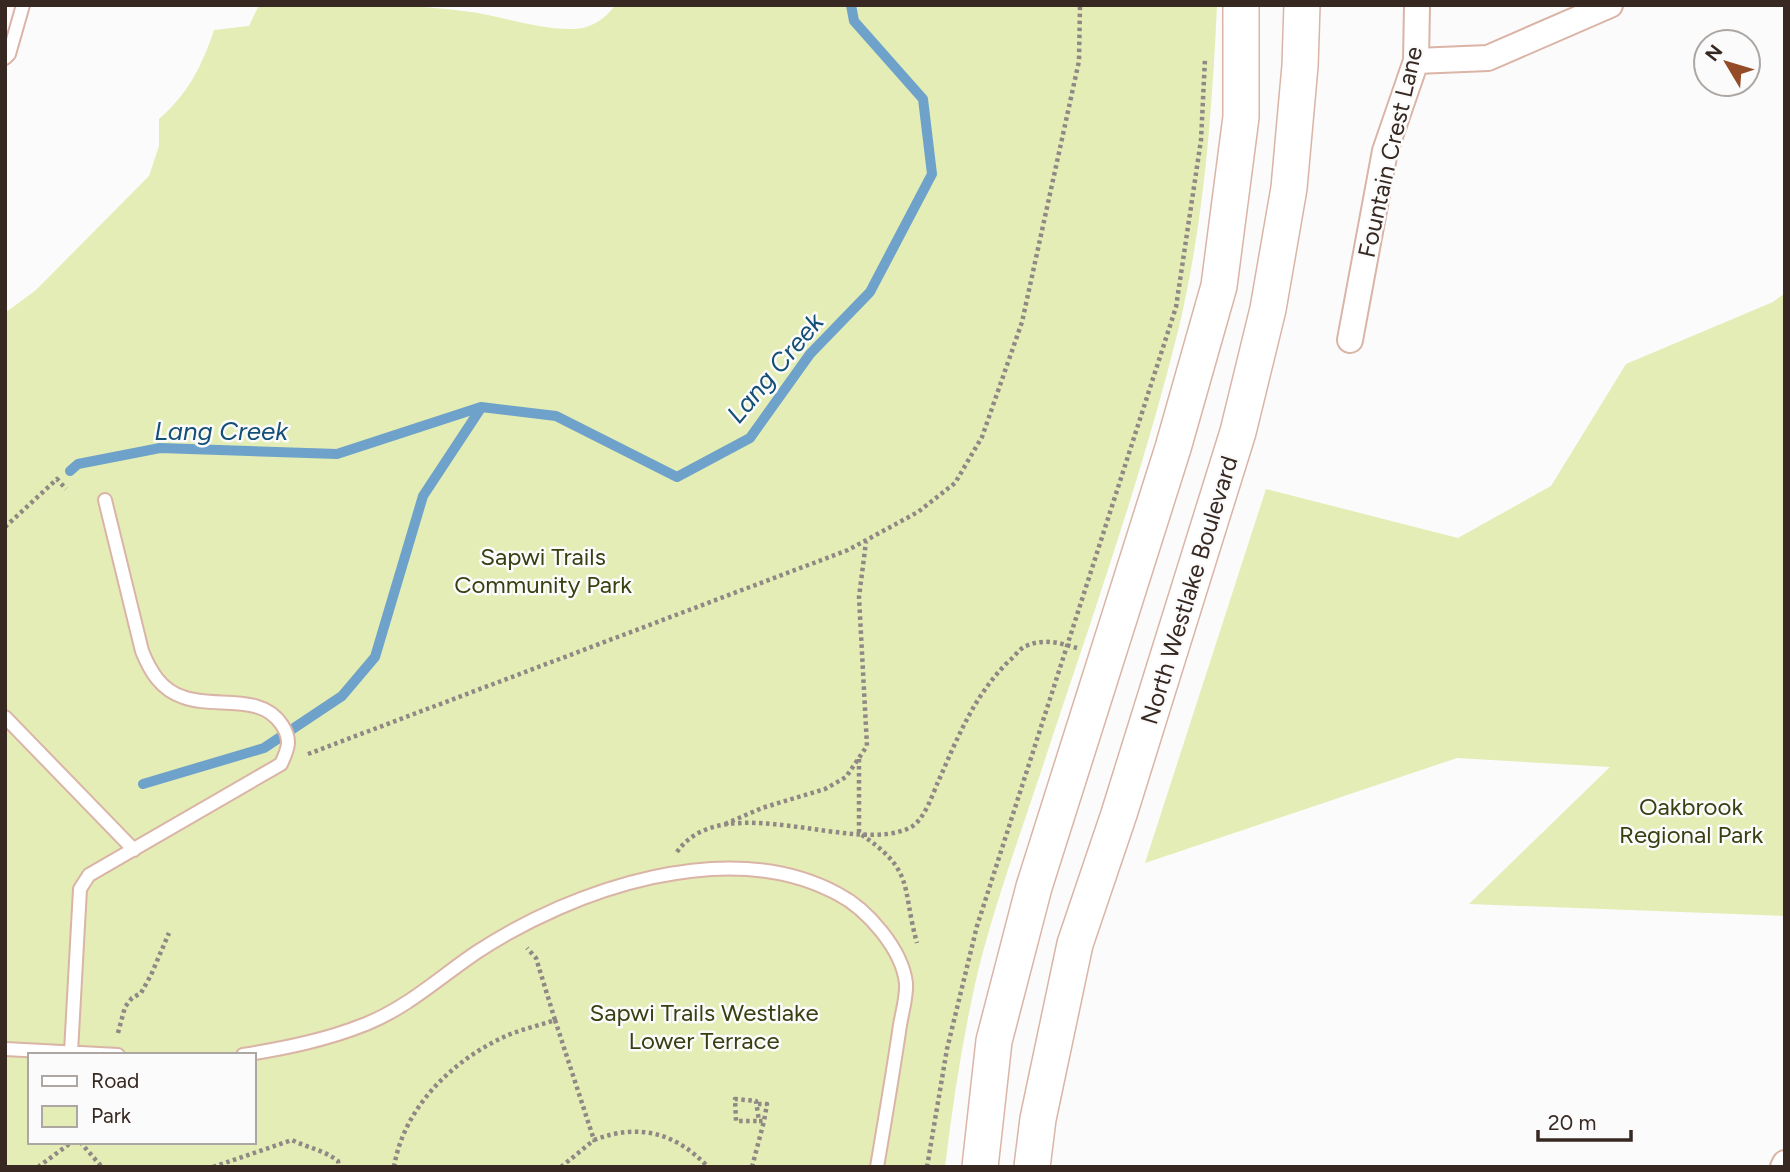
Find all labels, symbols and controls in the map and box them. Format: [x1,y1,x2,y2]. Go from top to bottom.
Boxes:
north arrow [1692,28,1762,98]
text: N [1700,40,1728,66]
street label: Fountain Crest Lane [1352,44,1428,260]
water label: Lang Creek [720,305,831,429]
water label: Lang Creek [154,415,289,447]
street label: North Westlake Boulevard [1134,452,1244,728]
park label: Sapwi Trails Community Park [454,542,632,599]
park label: Oakbrook Regional Park [1619,792,1763,849]
park label: Sapwi Trails Westlake Lower Terrace [589,998,819,1055]
legend [28,1053,256,1144]
text: Road [91,1068,139,1093]
scale bar [1538,1098,1631,1142]
text: Park [91,1103,132,1128]
text: 20 m [1548,1110,1596,1135]

